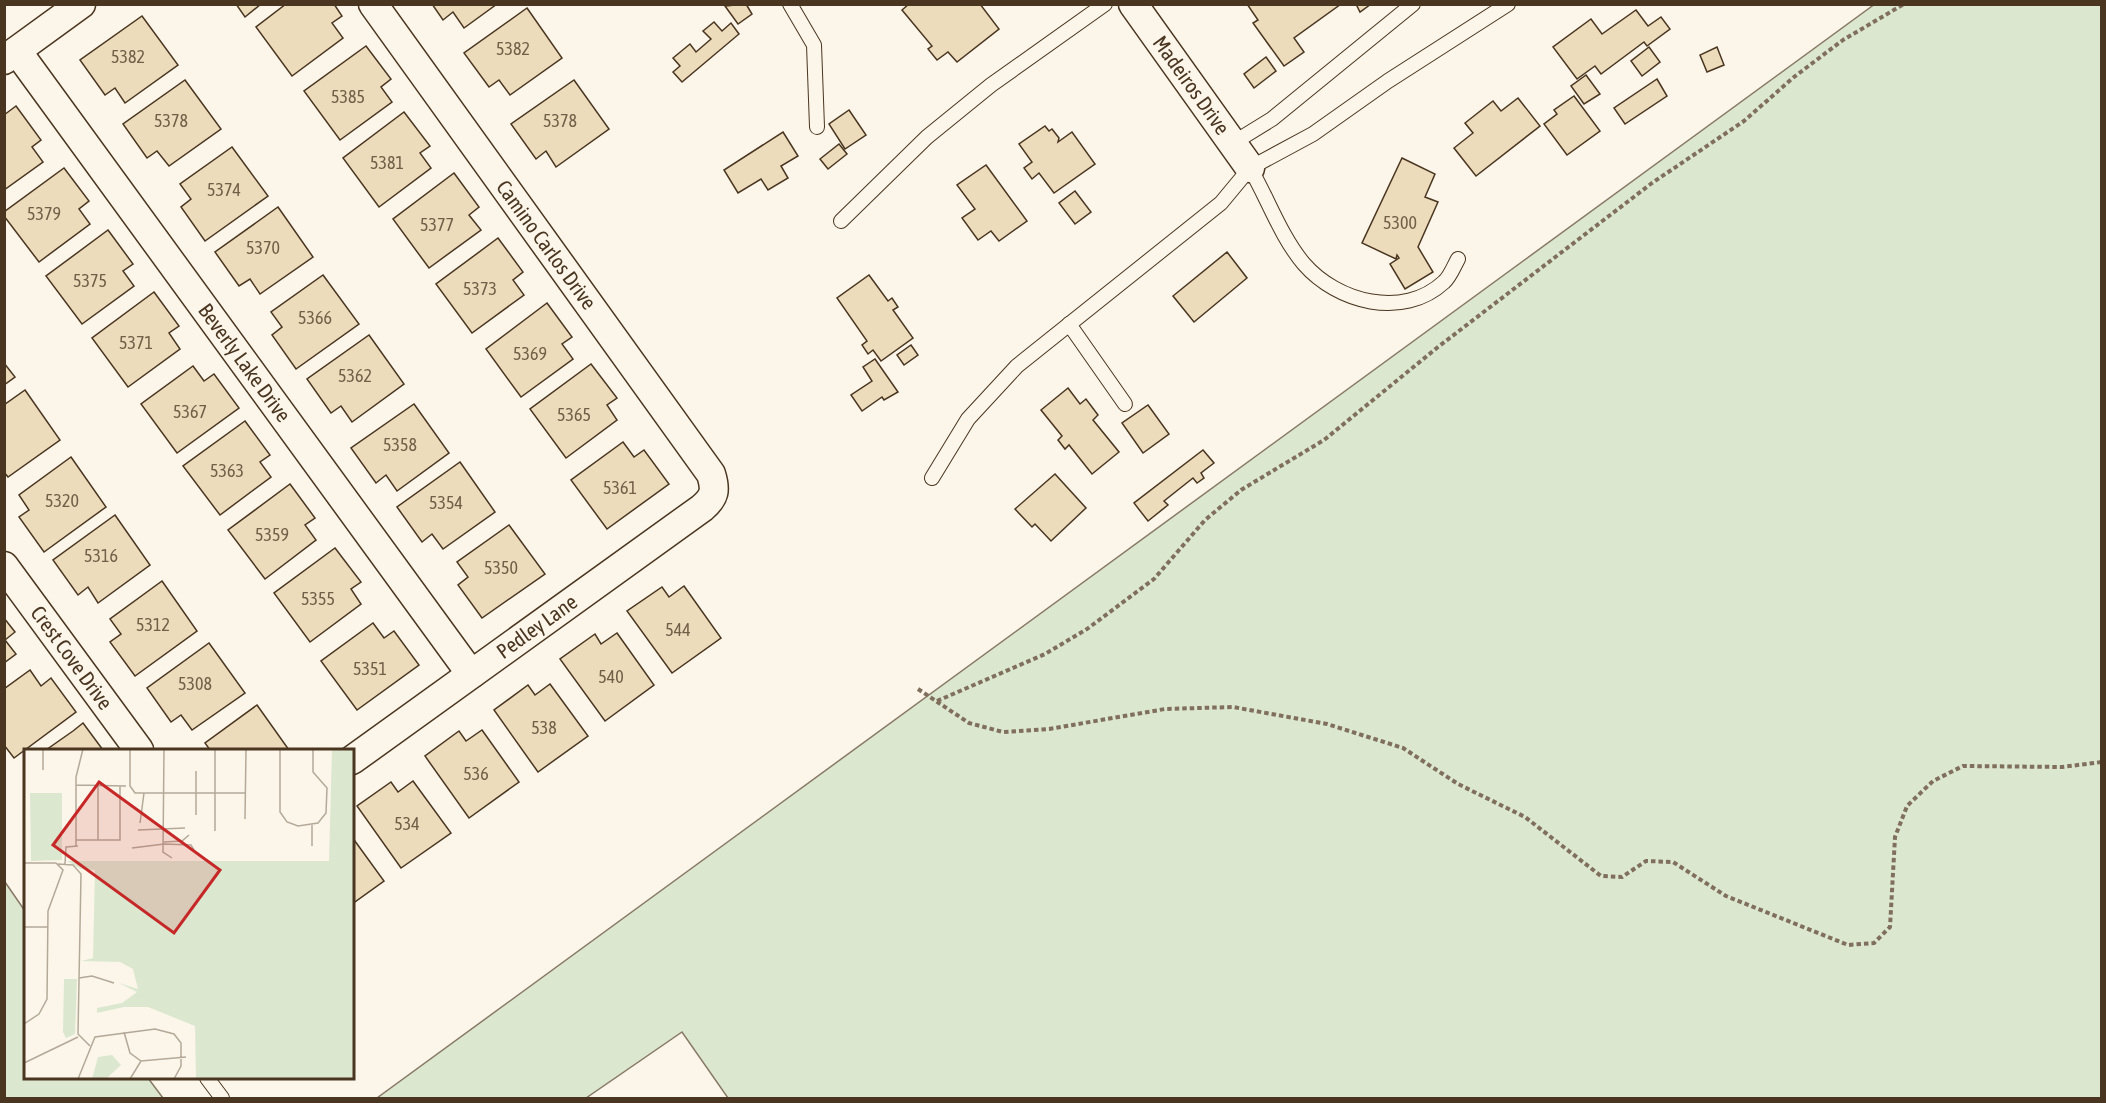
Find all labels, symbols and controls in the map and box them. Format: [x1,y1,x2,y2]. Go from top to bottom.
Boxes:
street label: Madeiros Drive [1149,31,1235,139]
house number: 5382 [496,38,530,59]
house number: 5382 [111,46,145,67]
house number: 5385 [331,86,365,107]
house number: 5378 [154,110,188,131]
house number: 5378 [543,110,577,131]
house number: 5381 [370,152,404,173]
street label: Camino Carlos Drive [492,175,602,314]
house number: 5374 [207,179,241,200]
house number: 5379 [27,203,61,224]
house number: 5300 [1383,212,1417,233]
house number: 5377 [420,214,454,235]
house number: 5370 [246,237,280,258]
house number: 5375 [73,270,107,291]
house number: 5373 [463,278,497,299]
street label: Beverly Lake Drive [194,299,296,426]
house number: 5366 [298,307,332,328]
house number: 5371 [119,332,153,353]
house number: 5369 [513,343,547,364]
house number: 5362 [338,365,372,386]
house number: 5367 [173,401,207,422]
house number: 5365 [557,404,591,425]
house number: 5358 [383,434,417,455]
house number: 5363 [210,460,244,481]
house number: 5361 [603,477,637,498]
house number: 5320 [45,490,79,511]
house number: 5354 [429,492,463,513]
house number: 5359 [255,524,289,545]
house number: 5316 [84,545,118,566]
house number: 5350 [484,557,518,578]
house number: 5355 [301,588,335,609]
street label: Pedley Lane [492,589,581,663]
street label: Crest Cove Drive [26,601,118,714]
house number: 5312 [136,614,170,635]
house number: 544 [665,619,691,640]
house number: 5351 [353,658,387,679]
house number: 540 [598,666,624,687]
house number: 5308 [178,673,212,694]
house number: 538 [531,717,557,738]
inset map [24,749,354,1079]
house number: 536 [463,763,489,784]
house number: 534 [394,813,420,834]

